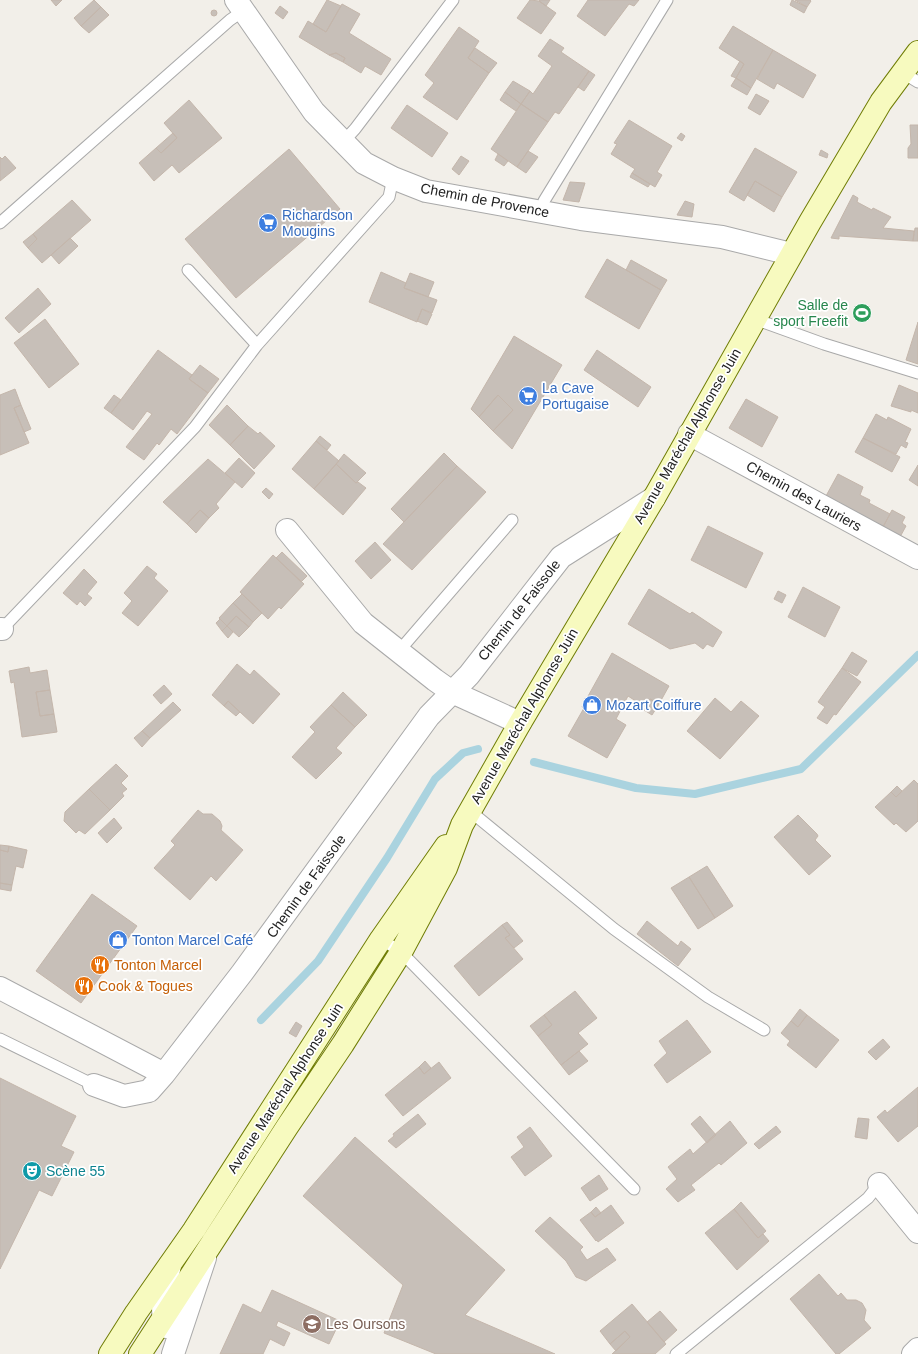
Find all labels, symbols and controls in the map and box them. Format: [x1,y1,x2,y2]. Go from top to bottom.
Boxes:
street label: Chemin de Provence [419,180,551,220]
place label: Richardson Mougins [282,207,353,239]
supermarket icon: Richardson Mougins [257,212,279,234]
place label: Salle de sport Freefit [773,297,848,329]
sports icon: Salle de sport Freefit [851,302,873,324]
street label: Avenue Maréchal Alphonse Juin [630,345,744,527]
place label: La Cave Portugaise [542,380,609,412]
supermarket icon: La Cave Portugaise [517,385,539,407]
street label: Chemin des Lauriers [744,458,864,534]
street label: Chemin de Faissole [475,556,564,664]
street label: Avenue Maréchal Alphonse Juin [467,625,581,807]
shop icon: Mozart Coiffure [581,694,603,716]
place label: Mozart Coiffure [606,697,702,713]
street label: Chemin de Faissole [263,831,349,941]
shop icon: Tonton Marcel Café [107,929,129,951]
place label: Tonton Marcel Café [132,932,254,948]
restaurant icon: Tonton Marcel [89,954,111,976]
place label: Tonton Marcel [114,957,202,973]
restaurant icon: Cook & Togues [73,975,95,997]
place label: Cook & Togues [98,978,193,994]
street label: Avenue Maréchal Alphonse Juin [224,1000,346,1176]
theatre icon: Scène 55 [21,1160,43,1182]
place label: Scène 55 [46,1163,105,1179]
school or university icon: Les Oursons [301,1313,323,1335]
place label: Les Oursons [326,1316,405,1332]

